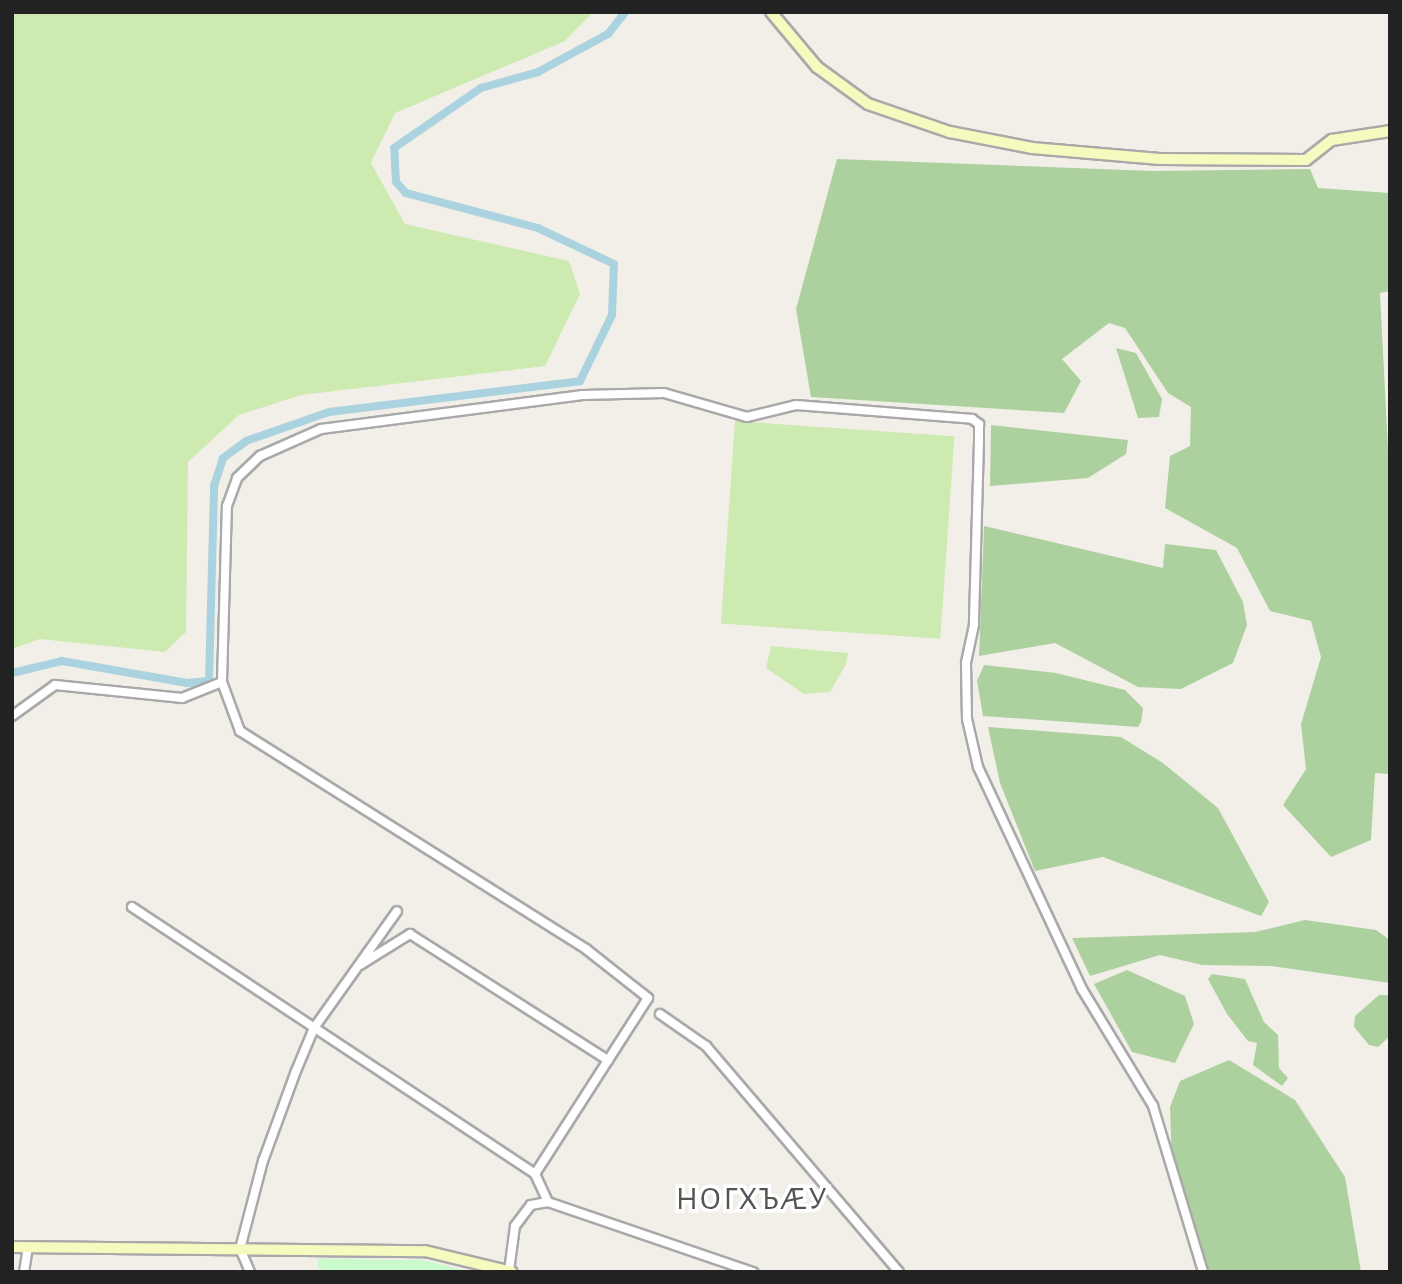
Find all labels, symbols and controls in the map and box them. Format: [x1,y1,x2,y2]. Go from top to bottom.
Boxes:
district label: НОГХЪÆУ [676,1180,828,1218]

